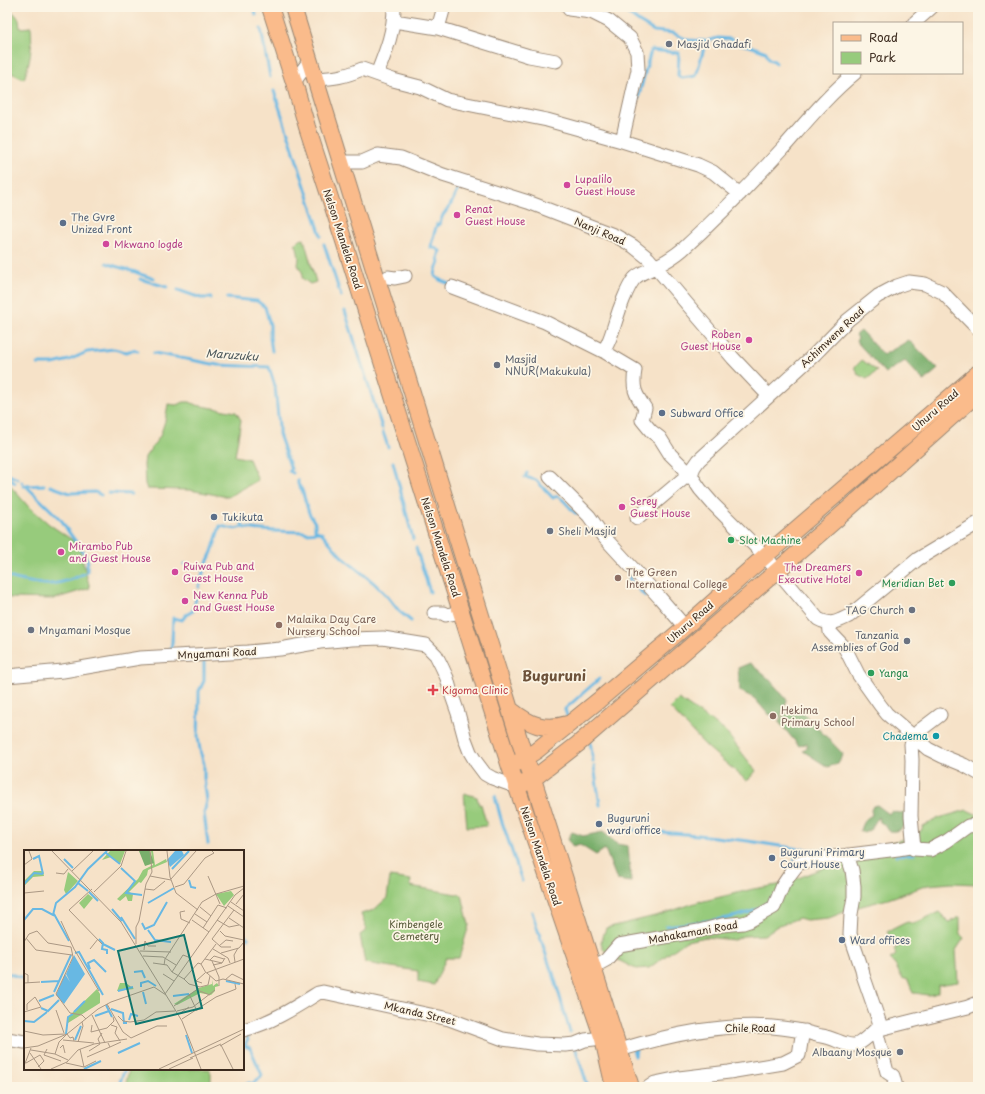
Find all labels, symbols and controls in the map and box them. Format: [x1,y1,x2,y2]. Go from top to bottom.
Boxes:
legend [833,22,963,74]
text: Road [869,28,898,46]
place label: Masjid Ghadafi [677,36,751,51]
marker: Masjid Ghadafi [664,39,674,49]
text: Park [869,48,896,66]
place label: Lupalilo Guest House [575,171,636,198]
marker: Lupalilo Guest House [562,180,572,190]
street label: Nelson Mandela Road [320,187,367,291]
place label: Renat Guest House [465,201,526,228]
place label: The Gvre Unized Front [71,209,132,236]
marker: Renat Guest House [452,210,462,220]
street label: Nanji Road [572,213,628,248]
marker: The Gvre Unized Front [58,218,68,228]
place label: Mkwano logde [114,236,183,251]
marker: Mkwano logde [101,239,111,249]
street label: Achimwene Road [796,303,867,370]
place label: Roben Guest House [681,326,742,353]
marker: Roben Guest House [744,335,754,345]
water label: Maruzuku [205,344,260,365]
place label: Masjid NNUR(Makukula) [505,351,591,378]
marker: Masjid NNUR(Makukula) [492,360,502,370]
street label: Uhuru Road [908,385,961,434]
place label: Subward Office [670,405,744,420]
marker: Subward Office [657,408,667,418]
place label: Serey Guest House [630,493,691,520]
street label: Nelson Mandela Road [418,495,465,599]
marker: Serey Guest House [617,502,627,512]
place label: Tukikuta [222,509,264,524]
marker: Tukikuta [209,512,219,522]
place label: Sheli Masjid [558,523,616,538]
marker: Sheli Masjid [545,526,555,536]
place label: Slot Machine [739,532,802,547]
marker: Slot Machine [726,535,736,545]
place label: Mirambo Pub and Guest House [69,538,152,565]
marker: Mirambo Pub and Guest House [56,547,66,557]
place label: Ruiwa Pub and Guest House [183,558,254,585]
place label: The Dreamers Executive Hotel [778,559,851,586]
place label: The Green International College [626,564,728,591]
marker: Ruiwa Pub and Guest House [170,567,180,577]
marker: The Dreamers Executive Hotel [854,568,864,578]
marker: The Green International College [613,573,623,583]
place label: Meridian Bet [882,575,944,590]
marker: Meridian Bet [947,578,957,588]
place label: New Kenna Pub and Guest House [193,587,276,614]
marker: New Kenna Pub and Guest House [180,596,190,606]
street label: Uhuru Road [663,597,716,646]
place label: TAG Church [846,602,904,617]
marker: TAG Church [907,605,917,615]
place label: Malaika Day Care Nursery School [287,611,376,638]
marker: Malaika Day Care Nursery School [274,620,284,630]
place label: Mnyamani Mosque [39,622,131,637]
marker: Mnyamani Mosque [26,625,36,635]
place label: Tanzania Assemblies of God [811,627,900,654]
marker: Tanzania Assemblies of God [902,636,912,646]
street label: Mnyamani Road [177,643,257,662]
district label: Buguruni [522,665,586,686]
place label: Yanga [879,665,909,680]
marker: Yanga [866,668,876,678]
place label: Kigoma Clinic [442,682,508,697]
marker: Kigoma Clinic [427,684,439,696]
place label: Hekima Primary School [781,702,855,729]
marker: Hekima Primary School [768,711,778,721]
place label: Chadema [882,728,929,743]
marker: Chadema [931,731,941,741]
street label: Nelson Mandela Road [517,804,566,908]
place label: Buguruni ward office [607,810,661,837]
marker: Buguruni ward office [594,819,604,829]
place label: Buguruni Primary Court House [780,844,865,871]
inset map [24,850,244,1070]
marker: Buguruni Primary Court House [767,853,777,863]
park label: Kimbengele Cemetery [389,916,443,943]
street label: Mahakamani Road [647,916,739,947]
place label: Ward offices [850,932,910,947]
marker: Ward offices [837,935,847,945]
street label: Mkanda Street [383,997,457,1028]
street label: Chile Road [725,1020,776,1035]
place label: Albaany Mosque [812,1044,892,1060]
marker: Albaany Mosque [895,1047,905,1057]

